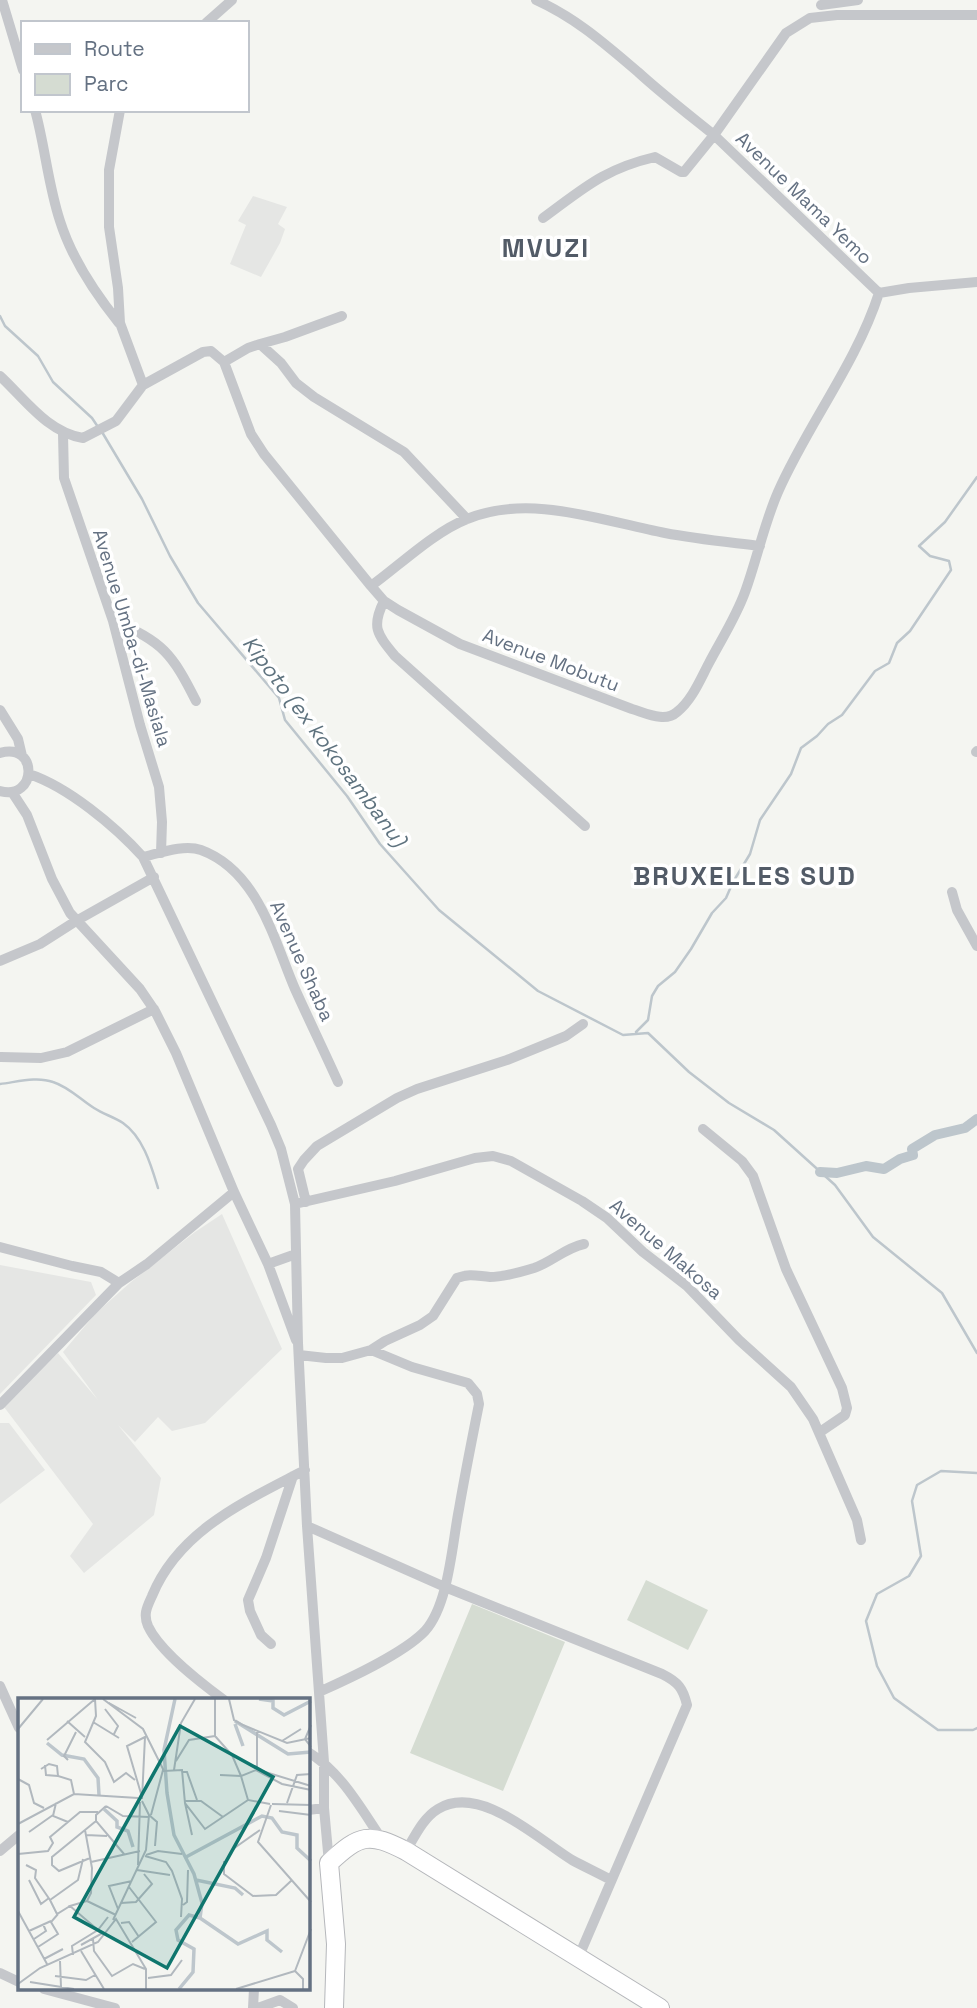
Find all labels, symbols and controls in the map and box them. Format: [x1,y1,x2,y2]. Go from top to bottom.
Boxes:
legend [21,21,248,112]
text: Route [84,35,145,62]
text: Parc [84,70,129,97]
street label: Avenue Mama Yemo [730,126,878,270]
district label: MVUZI [502,231,590,265]
street label: Avenue Umba-di-Masiala [87,526,177,750]
street label: Avenue Mobutu [479,622,623,698]
water label: Kipoto (ex kokosambanu) [237,630,414,853]
district label: BRUXELLES SUD [633,859,857,893]
street label: Avenue Shaba [264,897,340,1025]
street label: Avenue Makosa [604,1193,728,1305]
inset map [18,1698,310,1990]

